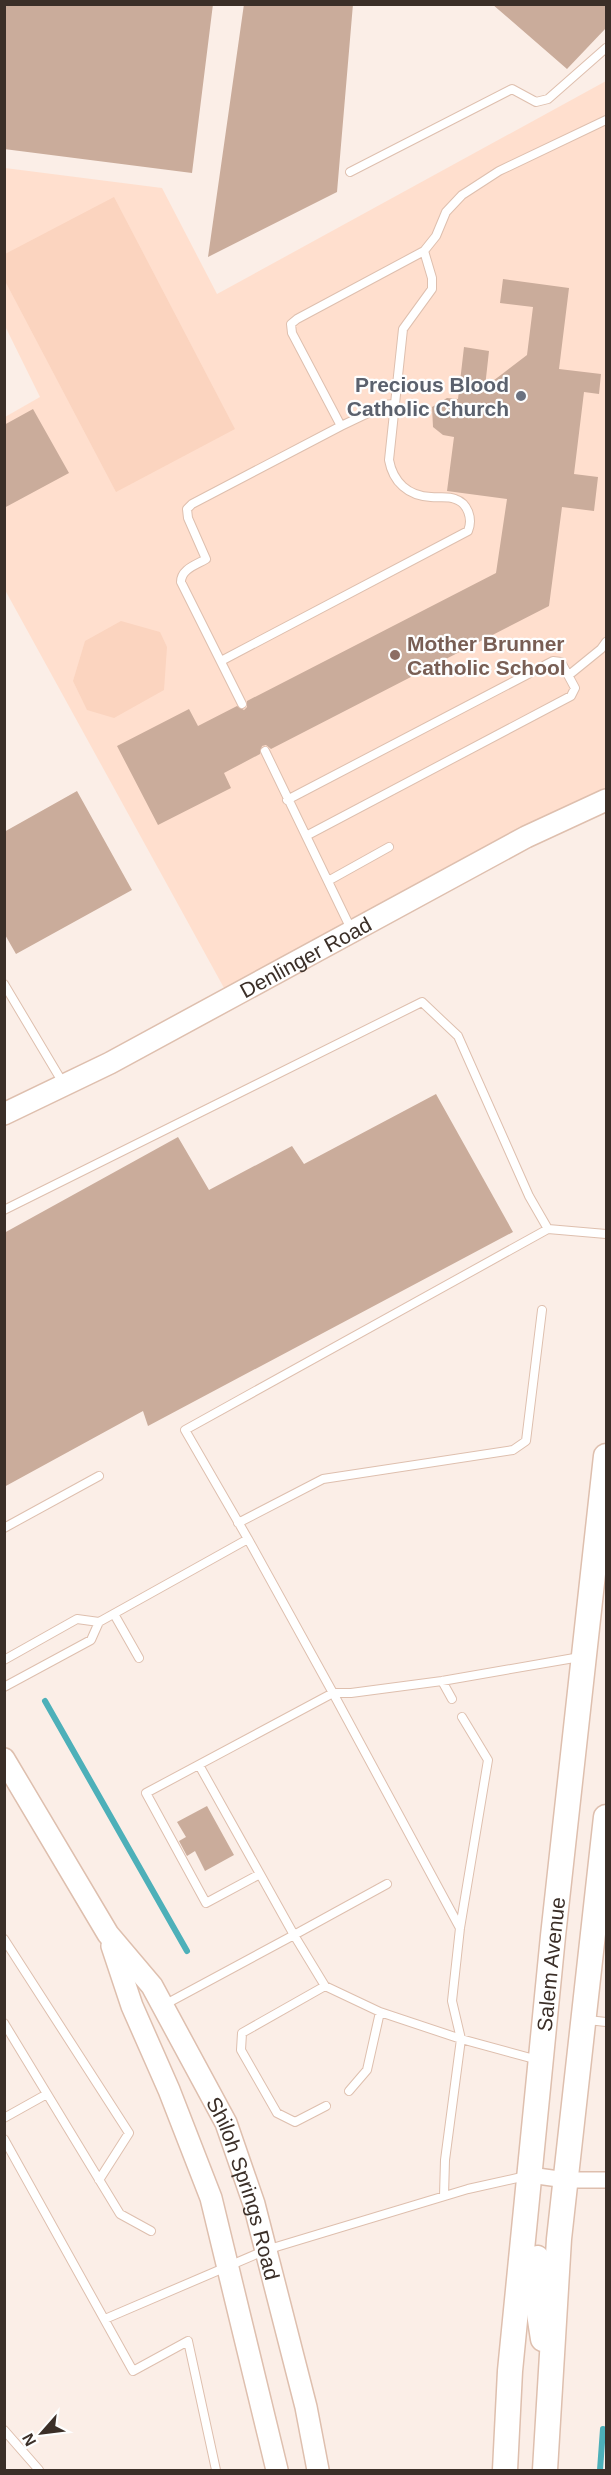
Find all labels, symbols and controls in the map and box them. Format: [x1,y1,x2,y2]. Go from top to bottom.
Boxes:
place label: Precious Blood Catholic Church [347,373,509,420]
marker: Precious Blood Catholic Church [514,389,528,403]
place label: Mother Brunner Catholic School [407,632,566,679]
marker: Mother Brunner Catholic School [388,648,402,662]
street label: Denlinger Road [236,912,375,1002]
street label: Salem Avenue [532,1896,569,2032]
street label: Shiloh Springs Road [202,2093,284,2282]
north arrow [12,2403,72,2463]
text: N [19,2431,39,2449]

